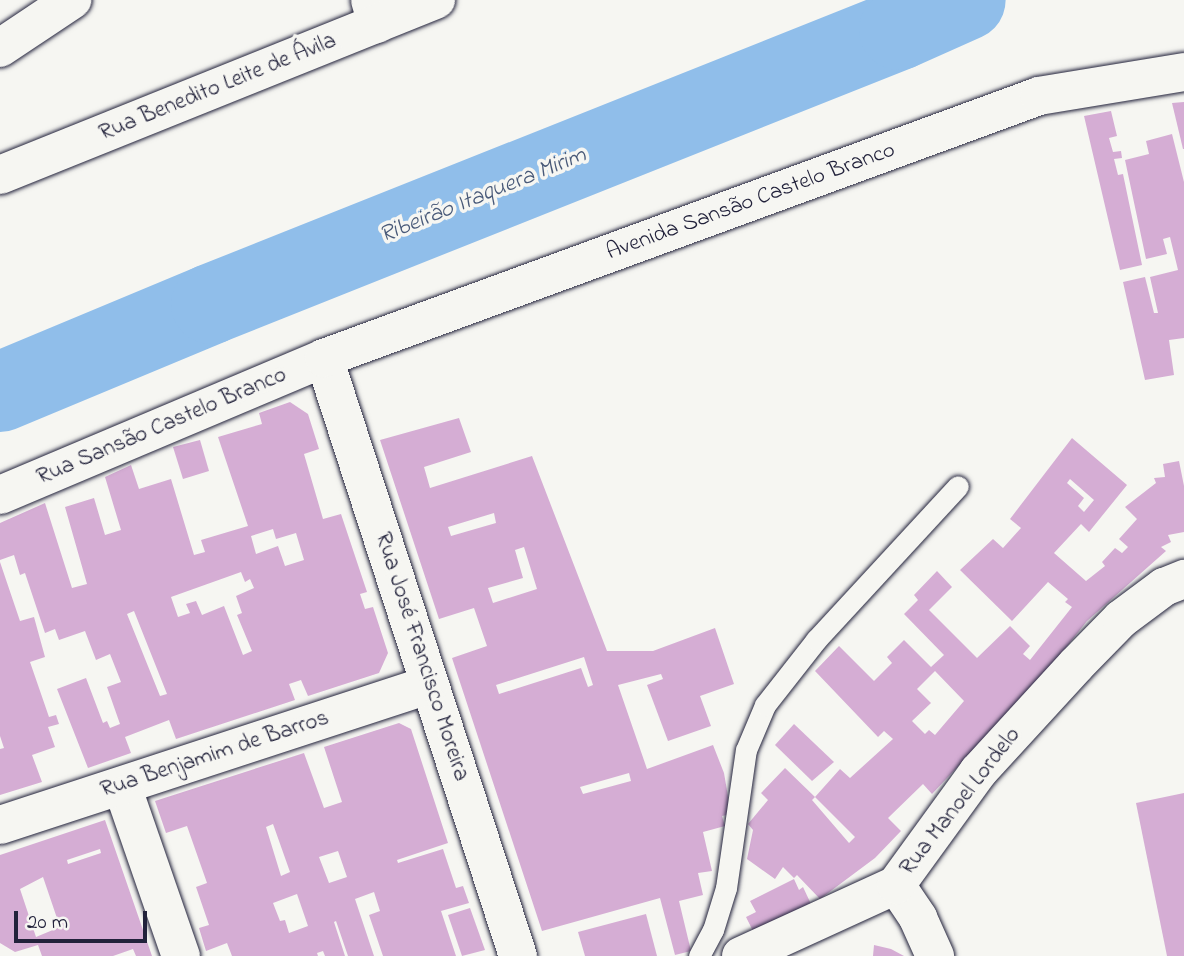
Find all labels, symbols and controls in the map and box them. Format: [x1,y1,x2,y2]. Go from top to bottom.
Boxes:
street label: Rua Benedito Leite de Ávila [95,28,341,148]
street label: Avenida Sansão Castelo Branco [603,137,899,267]
water label: Ribeirão Itaquera Mirim [376,141,590,251]
street label: Rua Sansão Castelo Branco [33,362,291,492]
street label: Rua José Francisco Moreira [368,529,474,785]
street label: Rua Benjamim de Barros [97,705,333,805]
street label: Rua Manoel Lordelo [895,722,1027,882]
scale bar [18,897,150,941]
text: 20 m [27,908,68,938]

